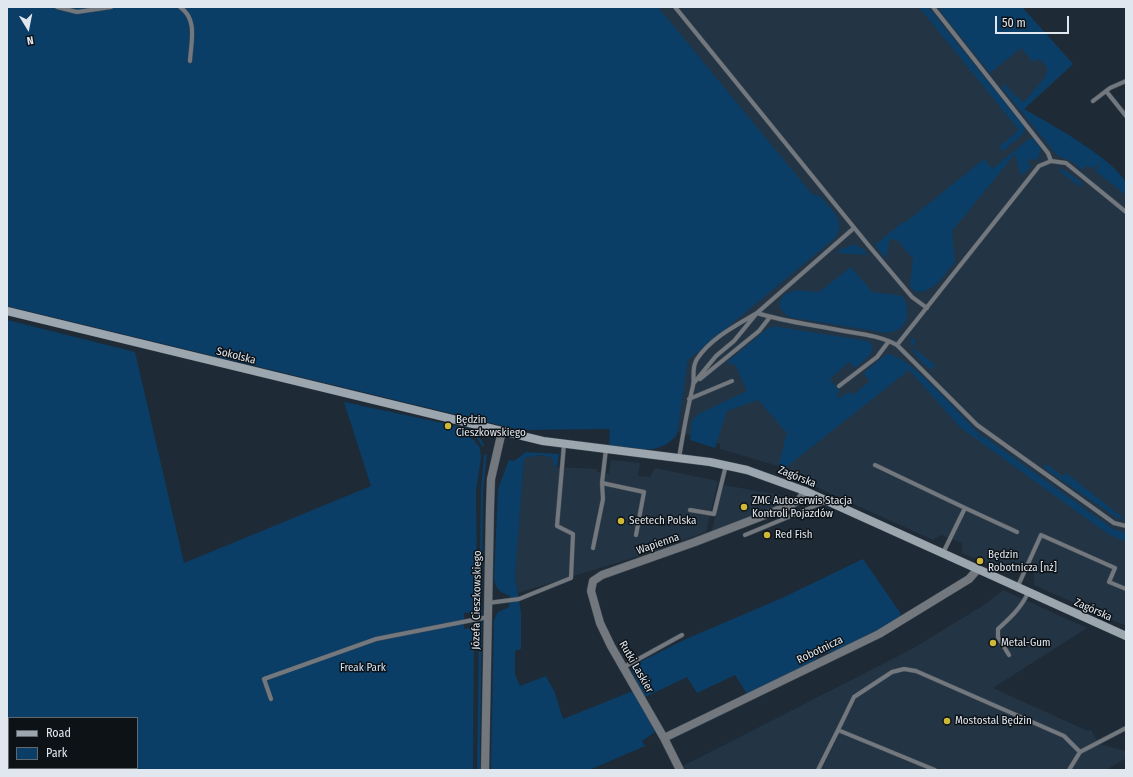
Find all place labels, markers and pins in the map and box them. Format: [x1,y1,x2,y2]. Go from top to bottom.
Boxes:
place label: Będzin Cieszkowskiego [456,413,526,439]
marker: Będzin Cieszkowskiego [443,421,453,431]
place label: ZMC Autoserwis Stacja Kontroli Pojazdów [752,494,852,520]
marker: ZMC Autoserwis Stacja Kontroli Pojazdów [739,502,749,512]
place label: Seetech Polska [629,514,696,528]
marker: Seetech Polska [616,516,626,526]
place label: Red Fish [775,528,812,542]
marker: Red Fish [762,530,772,540]
place label: Będzin Robotnicza [nż] [988,548,1057,574]
marker: Będzin Robotnicza [nż] [975,556,985,566]
place label: Metal-Gum [1001,636,1050,650]
marker: Metal-Gum [988,638,998,648]
place label: Mostostal Będzin [955,714,1032,728]
marker: Mostostal Będzin [942,716,952,726]

